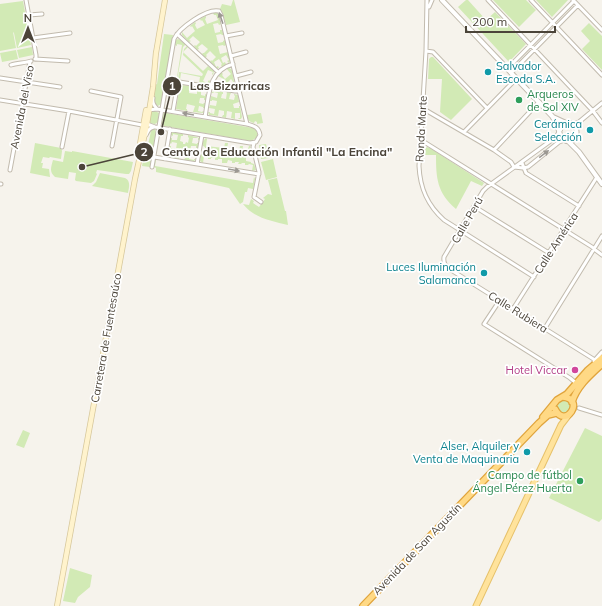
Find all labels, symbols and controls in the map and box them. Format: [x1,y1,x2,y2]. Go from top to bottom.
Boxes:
north arrow [8,8,48,48]
scale bar [466,8,555,34]
text: N [24,11,32,25]
one-way arrow [218,11,224,23]
text: 200 m [472,14,507,29]
place label: Salvador Escoda S.A. [496,59,556,86]
street label: Avenida del Viso [7,64,37,150]
marker: Salvador Escoda S.A. [483,67,493,77]
callout: Las Bizarricas [162,74,278,98]
text: 1 [168,78,176,93]
text: Las Bizarricas [190,78,270,93]
place label: Arqueros de Sol XIV [527,87,579,114]
street label: Ronda Marte [412,95,430,163]
marker: Arqueros de Sol XIV [514,95,524,105]
one-way arrow [182,111,194,117]
place label: Cerámica Selección [534,117,582,144]
marker: Cerámica Selección [585,125,595,135]
callout: Centro de Educación Infantil "La Encina" [134,140,401,164]
text: 2 [140,144,148,159]
text: Centro de Educación Infantil "La Encina" [162,144,392,159]
one-way arrow [538,150,549,158]
one-way arrow [227,167,240,173]
street label: Calle Perú [448,194,486,246]
street label: Calle América [531,210,581,276]
place label: Luces Iluminación Salamanca [386,260,476,287]
marker: Luces Iluminación Salamanca [479,268,489,278]
street label: Carretera de Fuentesaúco [88,272,124,404]
street label: Calle Rubiera [486,288,550,336]
place label: Hotel Viccar [505,363,567,377]
marker: Hotel Viccar [570,365,580,375]
place label: Alser, Alquiler y Venta de Maquinaria [413,439,519,466]
marker: Alser, Alquiler y Venta de Maquinaria [522,447,532,457]
place label: Campo de fútbol Ángel Pérez Huerta [473,468,572,495]
marker: Campo de fútbol Ángel Pérez Huerta [575,476,585,486]
street label: Avenida de San Agustín [370,500,464,598]

